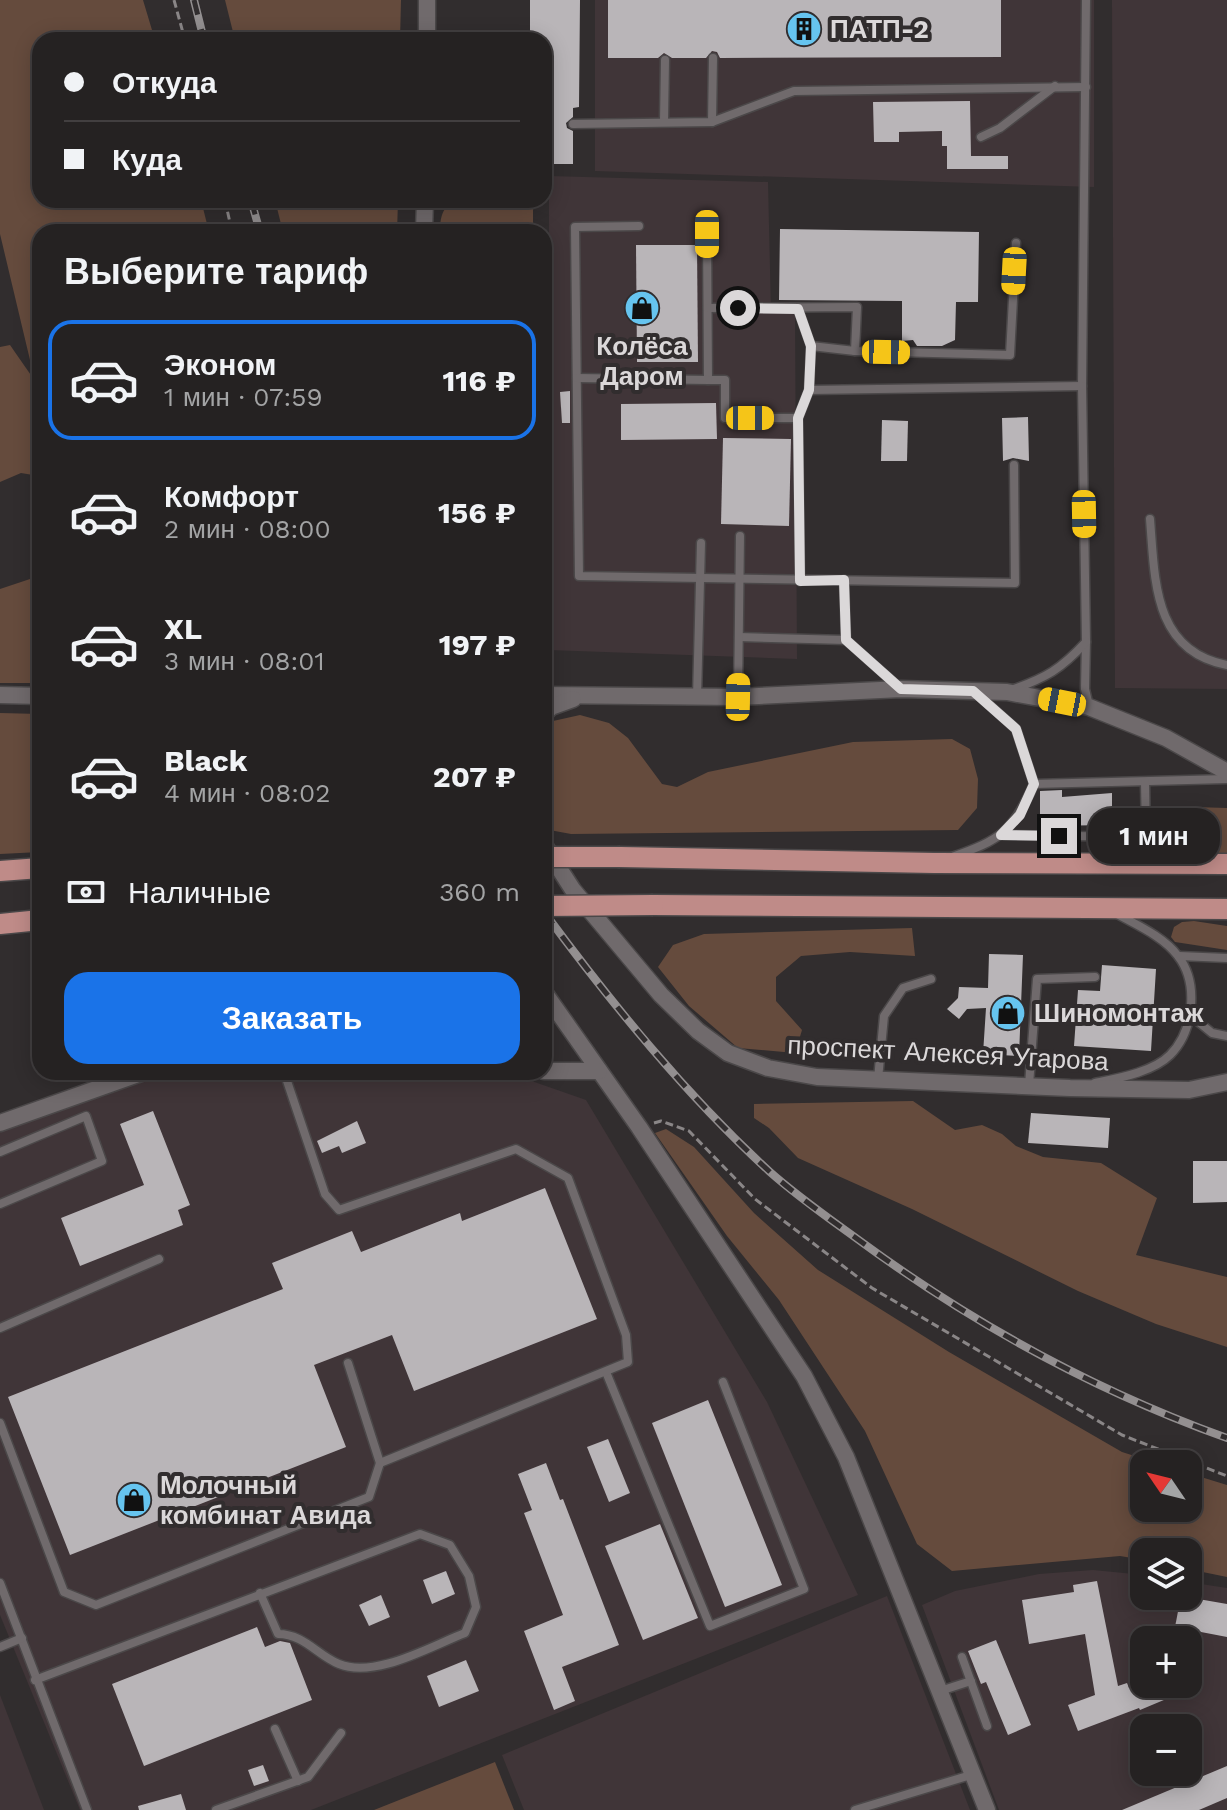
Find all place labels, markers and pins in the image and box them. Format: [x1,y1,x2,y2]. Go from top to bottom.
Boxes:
building icon: ПАТП-2 [785,10,823,48]
place label: ПАТП-2 [830,14,929,44]
shop icon: Колёса Даром [623,289,661,327]
place label: Колёса Даром [596,331,688,391]
shop icon: Шиномонтаж [989,994,1027,1032]
place label: Шиномонтаж [1034,998,1204,1028]
place label: Молочный комбинат Авида [160,1470,372,1530]
shop icon: Молочный комбинат Авида [115,1481,153,1519]

